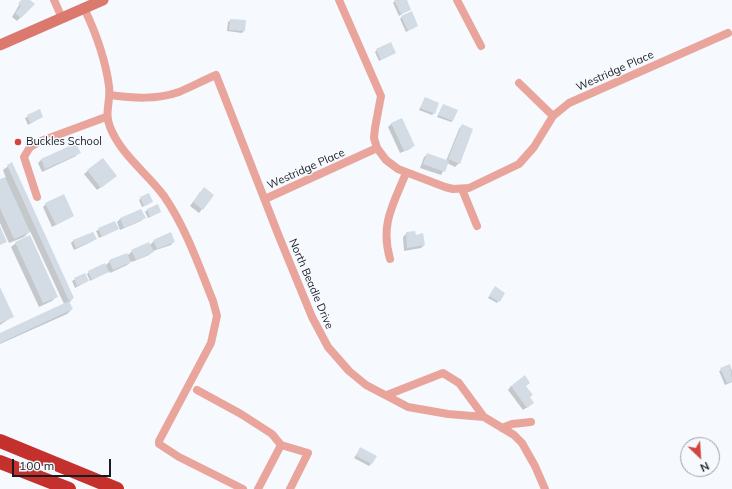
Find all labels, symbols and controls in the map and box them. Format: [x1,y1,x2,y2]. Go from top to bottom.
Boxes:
street label: Westridge Place [574,48,656,94]
place label: Buckles School [26,135,102,149]
marker: Buckles School [13,137,23,147]
street label: Westridge Place [265,146,347,192]
street label: North Beadle Drive [286,237,336,331]
north arrow [680,437,720,477]
scale bar [14,451,113,477]
text: 100 m [19,458,54,473]
text: N [698,459,711,475]

